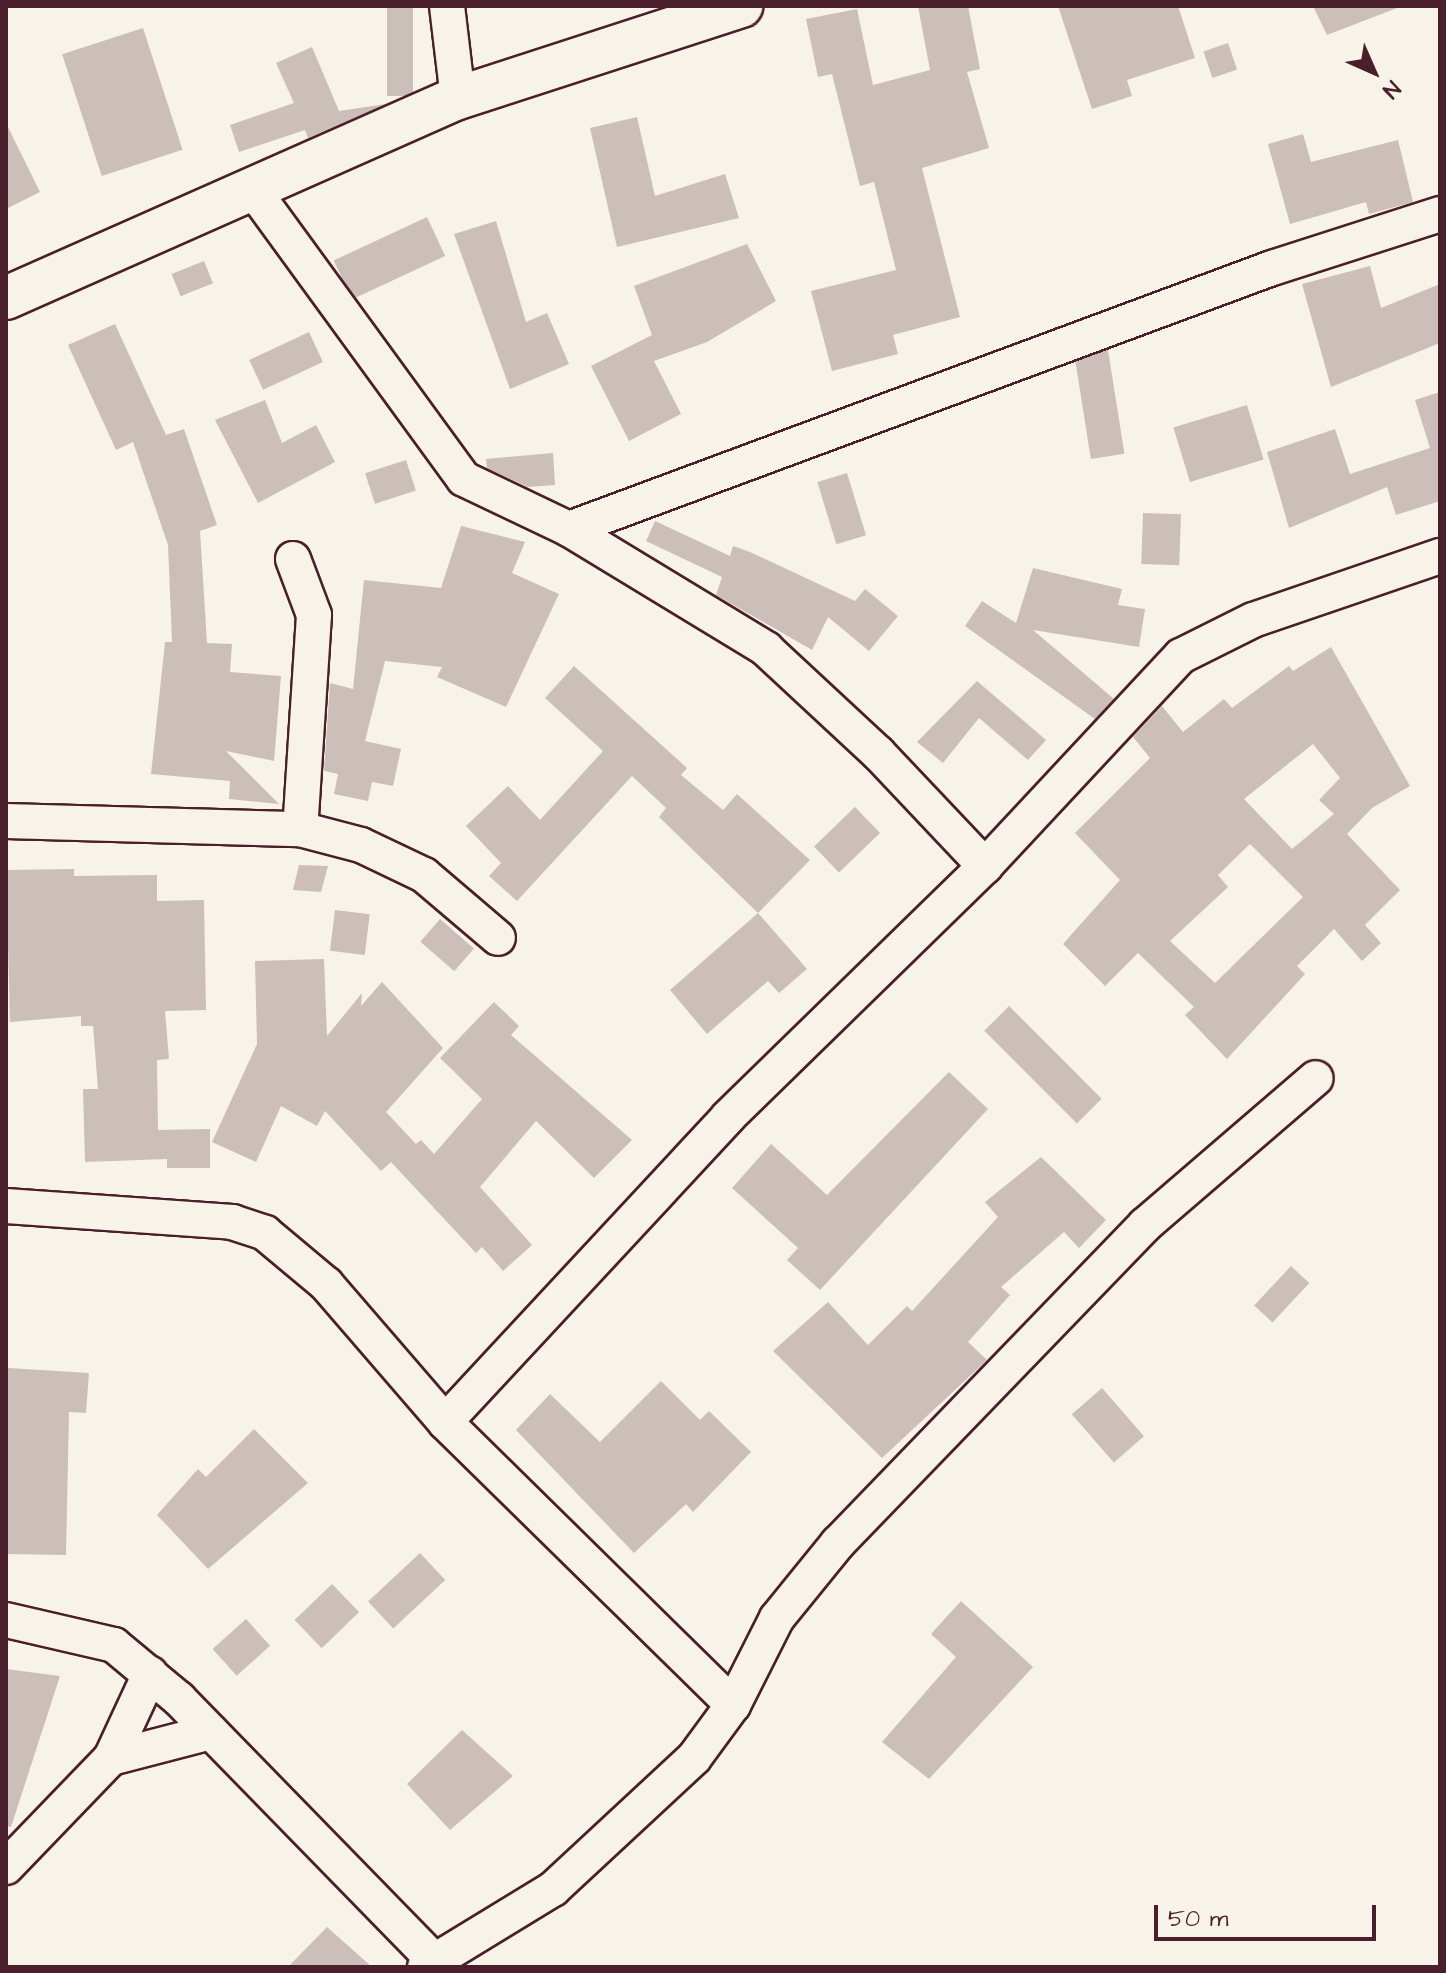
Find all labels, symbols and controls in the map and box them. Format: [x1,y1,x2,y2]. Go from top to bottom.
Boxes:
north arrow [1334,32,1414,112]
text: N [1375,73,1407,105]
scale bar [1158,1889,1380,1939]
text: 50 m [1168,1902,1228,1936]

